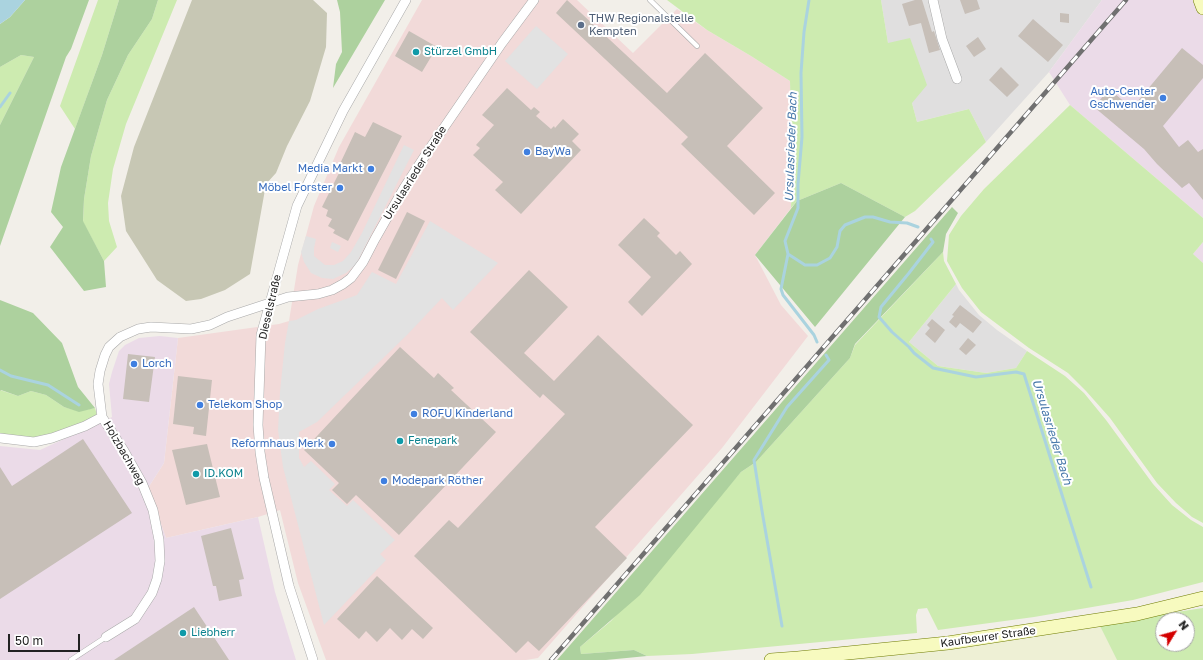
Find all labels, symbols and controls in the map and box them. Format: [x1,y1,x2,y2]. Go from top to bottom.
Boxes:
place label: THW Regionalstelle Kempten [589,12,694,38]
marker: THW Regionalstelle Kempten [576,20,586,30]
place label: Stürzel GmbH [424,45,497,59]
marker: Stürzel GmbH [411,47,421,57]
place label: Auto-Center Gschwender [1089,85,1155,111]
water label: Ursulasrieder Bach [782,92,800,202]
marker: Auto-Center Gschwender [1158,93,1168,103]
street label: Ursulasrieder Straße [381,123,449,223]
place label: BayWa [535,145,571,159]
marker: BayWa [522,147,532,157]
place label: Media Markt [298,162,363,176]
marker: Media Markt [366,164,376,174]
place label: Möbel Forster [258,181,332,195]
marker: Möbel Forster [335,183,345,193]
street label: Dieselstraße [256,273,284,341]
place label: Lorch [142,357,172,371]
marker: Lorch [129,359,139,369]
water label: Ursulasrieder Bach [1029,377,1075,487]
place label: Telekom Shop [208,398,282,412]
marker: Telekom Shop [195,400,205,410]
place label: ROFU Kinderland [422,407,513,421]
marker: ROFU Kinderland [409,409,419,419]
street label: Holzbachweg [100,419,148,487]
place label: Fenepark [408,434,457,448]
marker: Fenepark [395,436,405,446]
place label: Reformhaus Merk [231,437,324,451]
marker: Reformhaus Merk [327,439,337,449]
place label: ID.KOM [204,467,243,481]
marker: ID.KOM [191,469,201,479]
place label: Modepark Röther [392,474,483,488]
marker: Modepark Röther [379,476,389,486]
north arrow [1155,612,1195,652]
text: N [1176,618,1192,632]
street label: Kaufbeurer Straße [939,624,1037,650]
scale bar [10,626,82,652]
place label: Liebherr [191,626,235,640]
marker: Liebherr [178,628,188,638]
text: 50 m [15,633,43,648]

